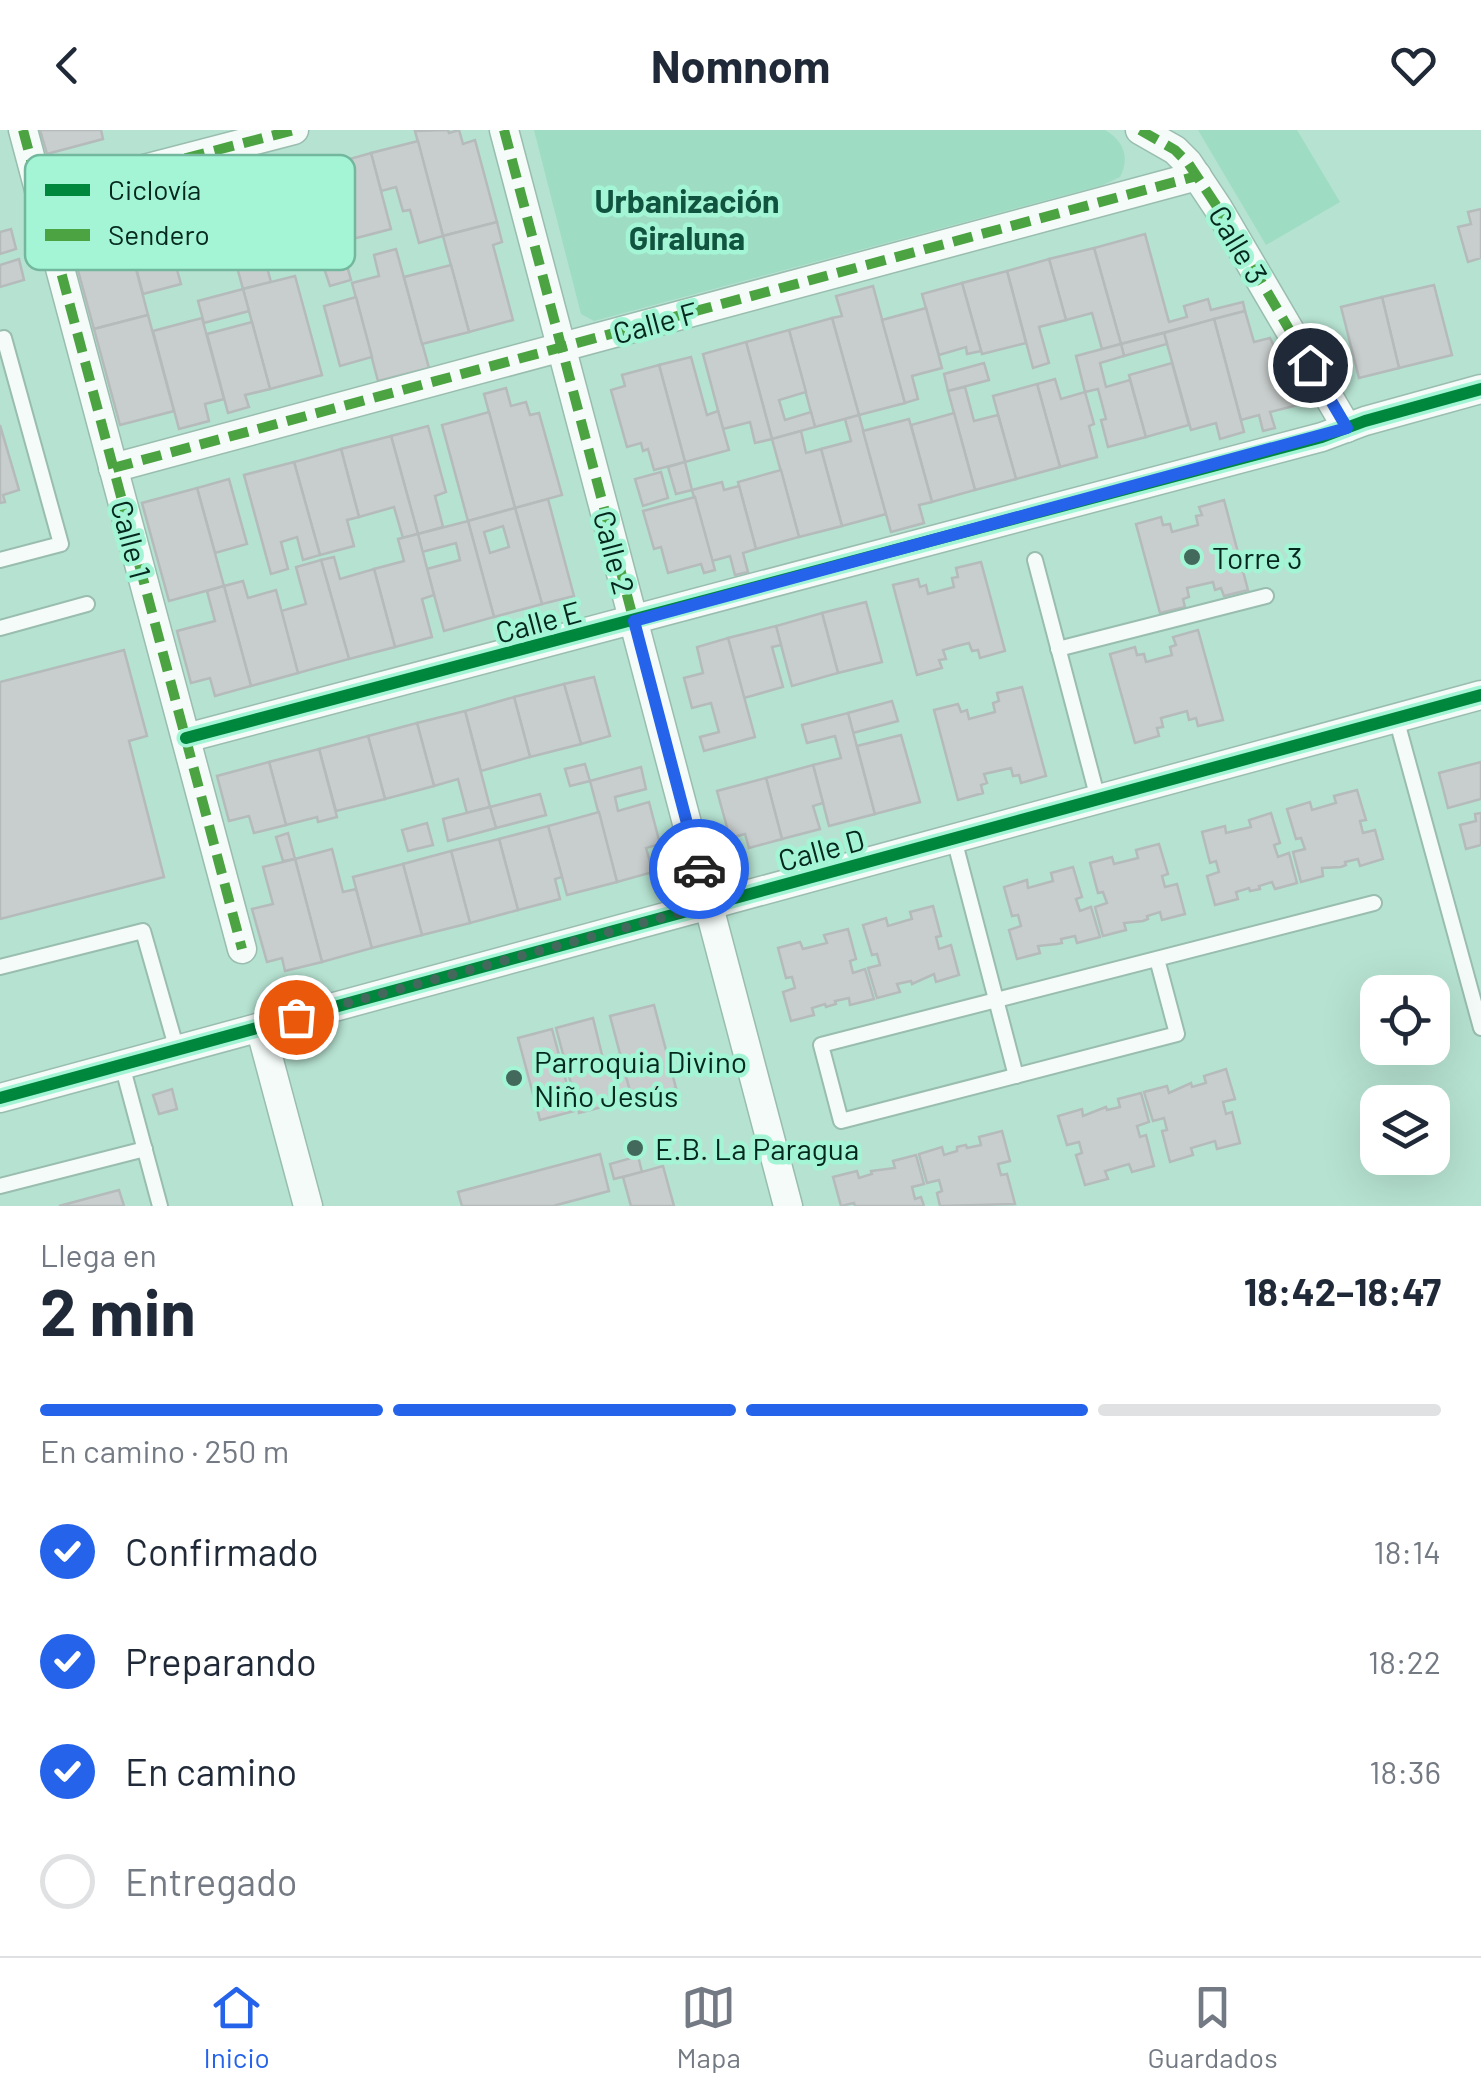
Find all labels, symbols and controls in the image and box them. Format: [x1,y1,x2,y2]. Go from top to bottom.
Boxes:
icon: back [40,38,95,93]
text: Nomnom [651,38,830,92]
icon: heart [1386,38,1441,93]
legend [25,155,355,270]
text: Ciclovía [108,172,201,206]
district label: Urbanización Giraluna [594,181,780,256]
street label: Calle 3 [1202,198,1276,290]
text: Sendero [108,217,210,251]
street label: Calle F [609,293,701,351]
pin [1268,323,1353,408]
icon: home [1283,338,1338,393]
street label: Calle 1 [104,496,160,582]
street label: Calle 2 [587,506,643,598]
place label: Torre 3 [1212,539,1302,575]
marker: Torre 3 [1181,546,1203,568]
street label: Calle E [491,592,585,650]
courier [649,819,749,919]
street label: Calle D [774,820,868,878]
icon: car [672,842,727,897]
pin [254,975,339,1060]
map controls [1360,975,1450,1175]
button: locate [1360,975,1450,1065]
icon: bag [269,990,324,1045]
place label: Parroquia Divino Niño Jesús [534,1043,747,1113]
marker: Parroquia Divino Niño Jesús [503,1067,525,1089]
button: layers [1360,1085,1450,1175]
place label: E.B. La Paragua [655,1130,859,1166]
marker: E.B. La Paragua [624,1137,646,1159]
text: Llega en [40,1235,157,1273]
text: 18:42–18:47 [1244,1268,1441,1314]
text: 2 min [40,1271,196,1349]
text: En camino · 250 m [40,1431,289,1469]
icon: check [40,1524,95,1579]
text: Confirmado [125,1528,319,1574]
text: 18:14 [1373,1532,1441,1570]
icon: check [40,1634,95,1689]
text: Preparando [125,1638,317,1684]
text: 18:22 [1368,1642,1441,1680]
icon: check [40,1744,95,1799]
text: En camino [125,1748,297,1794]
text: 18:36 [1369,1752,1441,1790]
text: Entregado [125,1858,297,1904]
tab: Inicio [203,1980,270,2074]
tab: Mapa [677,1980,741,2074]
tab: Guardados [1147,1980,1278,2074]

